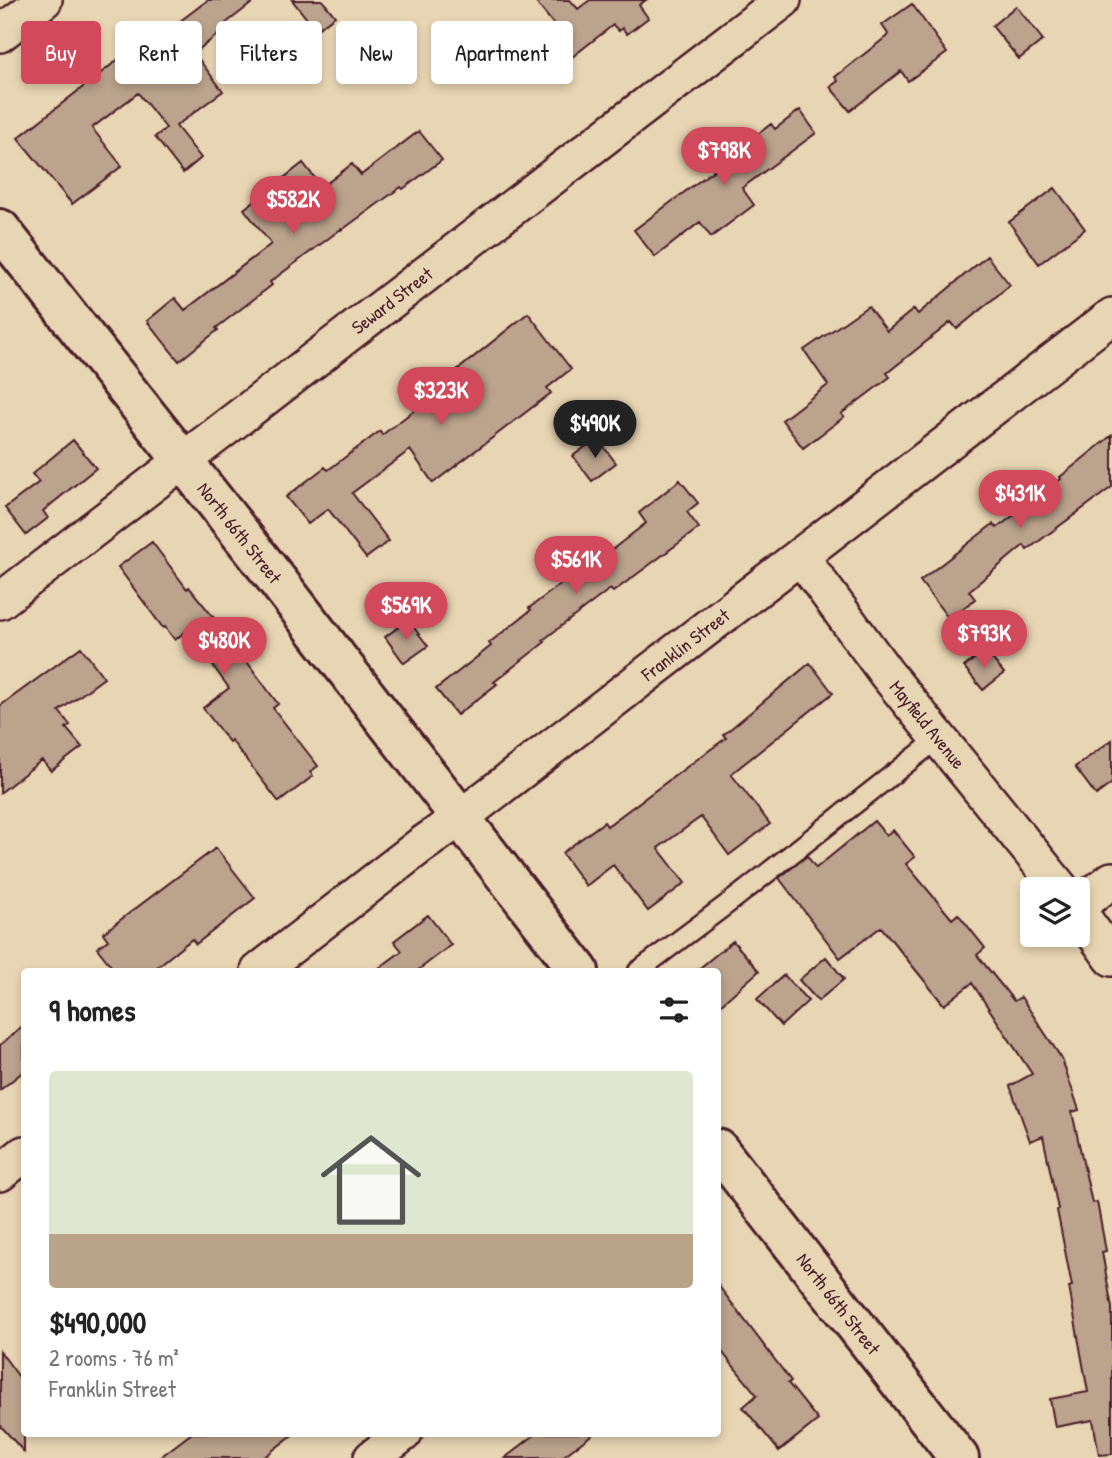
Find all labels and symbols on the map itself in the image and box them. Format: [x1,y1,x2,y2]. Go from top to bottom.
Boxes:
pin: $798K [675,128,773,187]
pin: $582K [244,176,342,236]
street label: Seward Street [346,260,438,340]
pin: $323K [392,368,490,427]
pin: $490K [546,400,644,460]
pin: $431K [971,470,1069,530]
street label: North 66th Street [192,477,288,589]
pin: $561K [527,536,625,596]
pin: $569K [357,582,455,642]
street label: Franklin Street [635,602,735,687]
pin: $793K [935,610,1033,670]
pin: $480K [175,618,273,677]
street label: Mayfield Avenue [884,675,972,775]
street label: North 66th Street [791,1247,887,1360]

